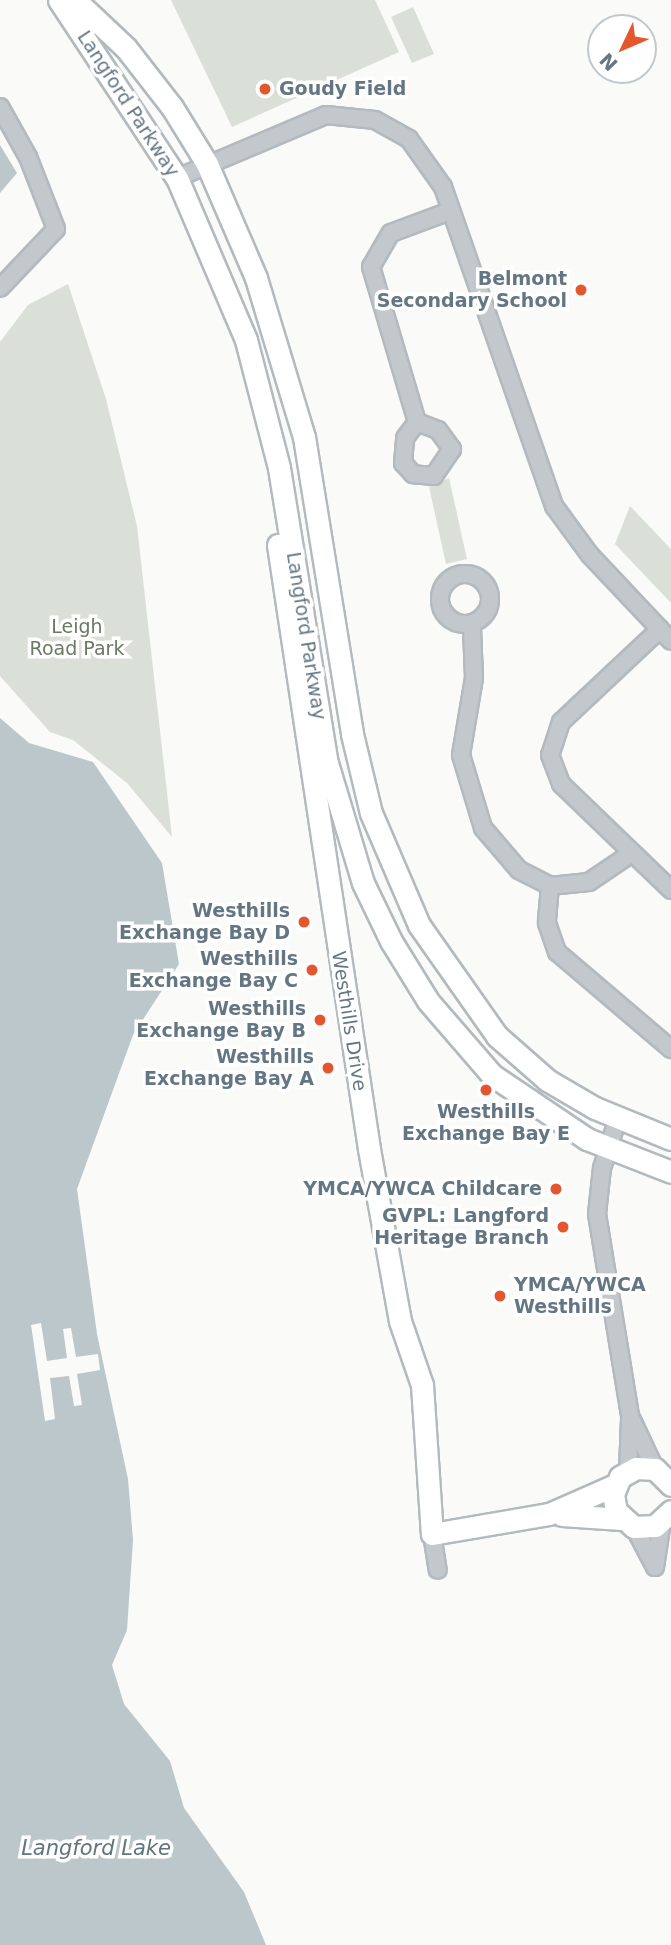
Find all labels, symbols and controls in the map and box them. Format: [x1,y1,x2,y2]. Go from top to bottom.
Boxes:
north arrow [587,14,657,84]
street label: Langford Parkway [72,27,184,181]
text: N [595,49,622,76]
place label: Goudy Field [279,78,406,100]
marker: Goudy Field [257,81,273,97]
place label: Belmont Secondary School [377,268,567,312]
marker: Belmont Secondary School [573,282,589,298]
street label: Langford Parkway [281,550,331,722]
park label: Leigh Road Park [30,616,124,660]
place label: Westhills Exchange Bay D [119,900,290,944]
marker: Westhills Exchange Bay D [296,914,312,930]
place label: Westhills Exchange Bay C [129,948,298,992]
street label: Westhills Drive [327,949,371,1093]
marker: Westhills Exchange Bay C [304,962,320,978]
place label: Westhills Exchange Bay B [136,998,306,1042]
marker: Westhills Exchange Bay B [312,1012,328,1028]
place label: Westhills Exchange Bay A [144,1046,314,1090]
marker: Westhills Exchange Bay A [320,1060,336,1076]
marker: Westhills Exchange Bay E [478,1082,494,1098]
place label: Westhills Exchange Bay E [402,1101,570,1145]
place label: YMCA/YWCA Childcare [303,1178,542,1200]
marker: YMCA/YWCA Childcare [548,1181,564,1197]
place label: GVPL: Langford Heritage Branch [374,1205,549,1249]
marker: GVPL: Langford Heritage Branch [555,1219,571,1235]
place label: YMCA/YWCA Westhills [514,1274,646,1318]
marker: YMCA/YWCA Westhills [492,1288,508,1304]
water label: Langford Lake [21,1835,171,1861]

